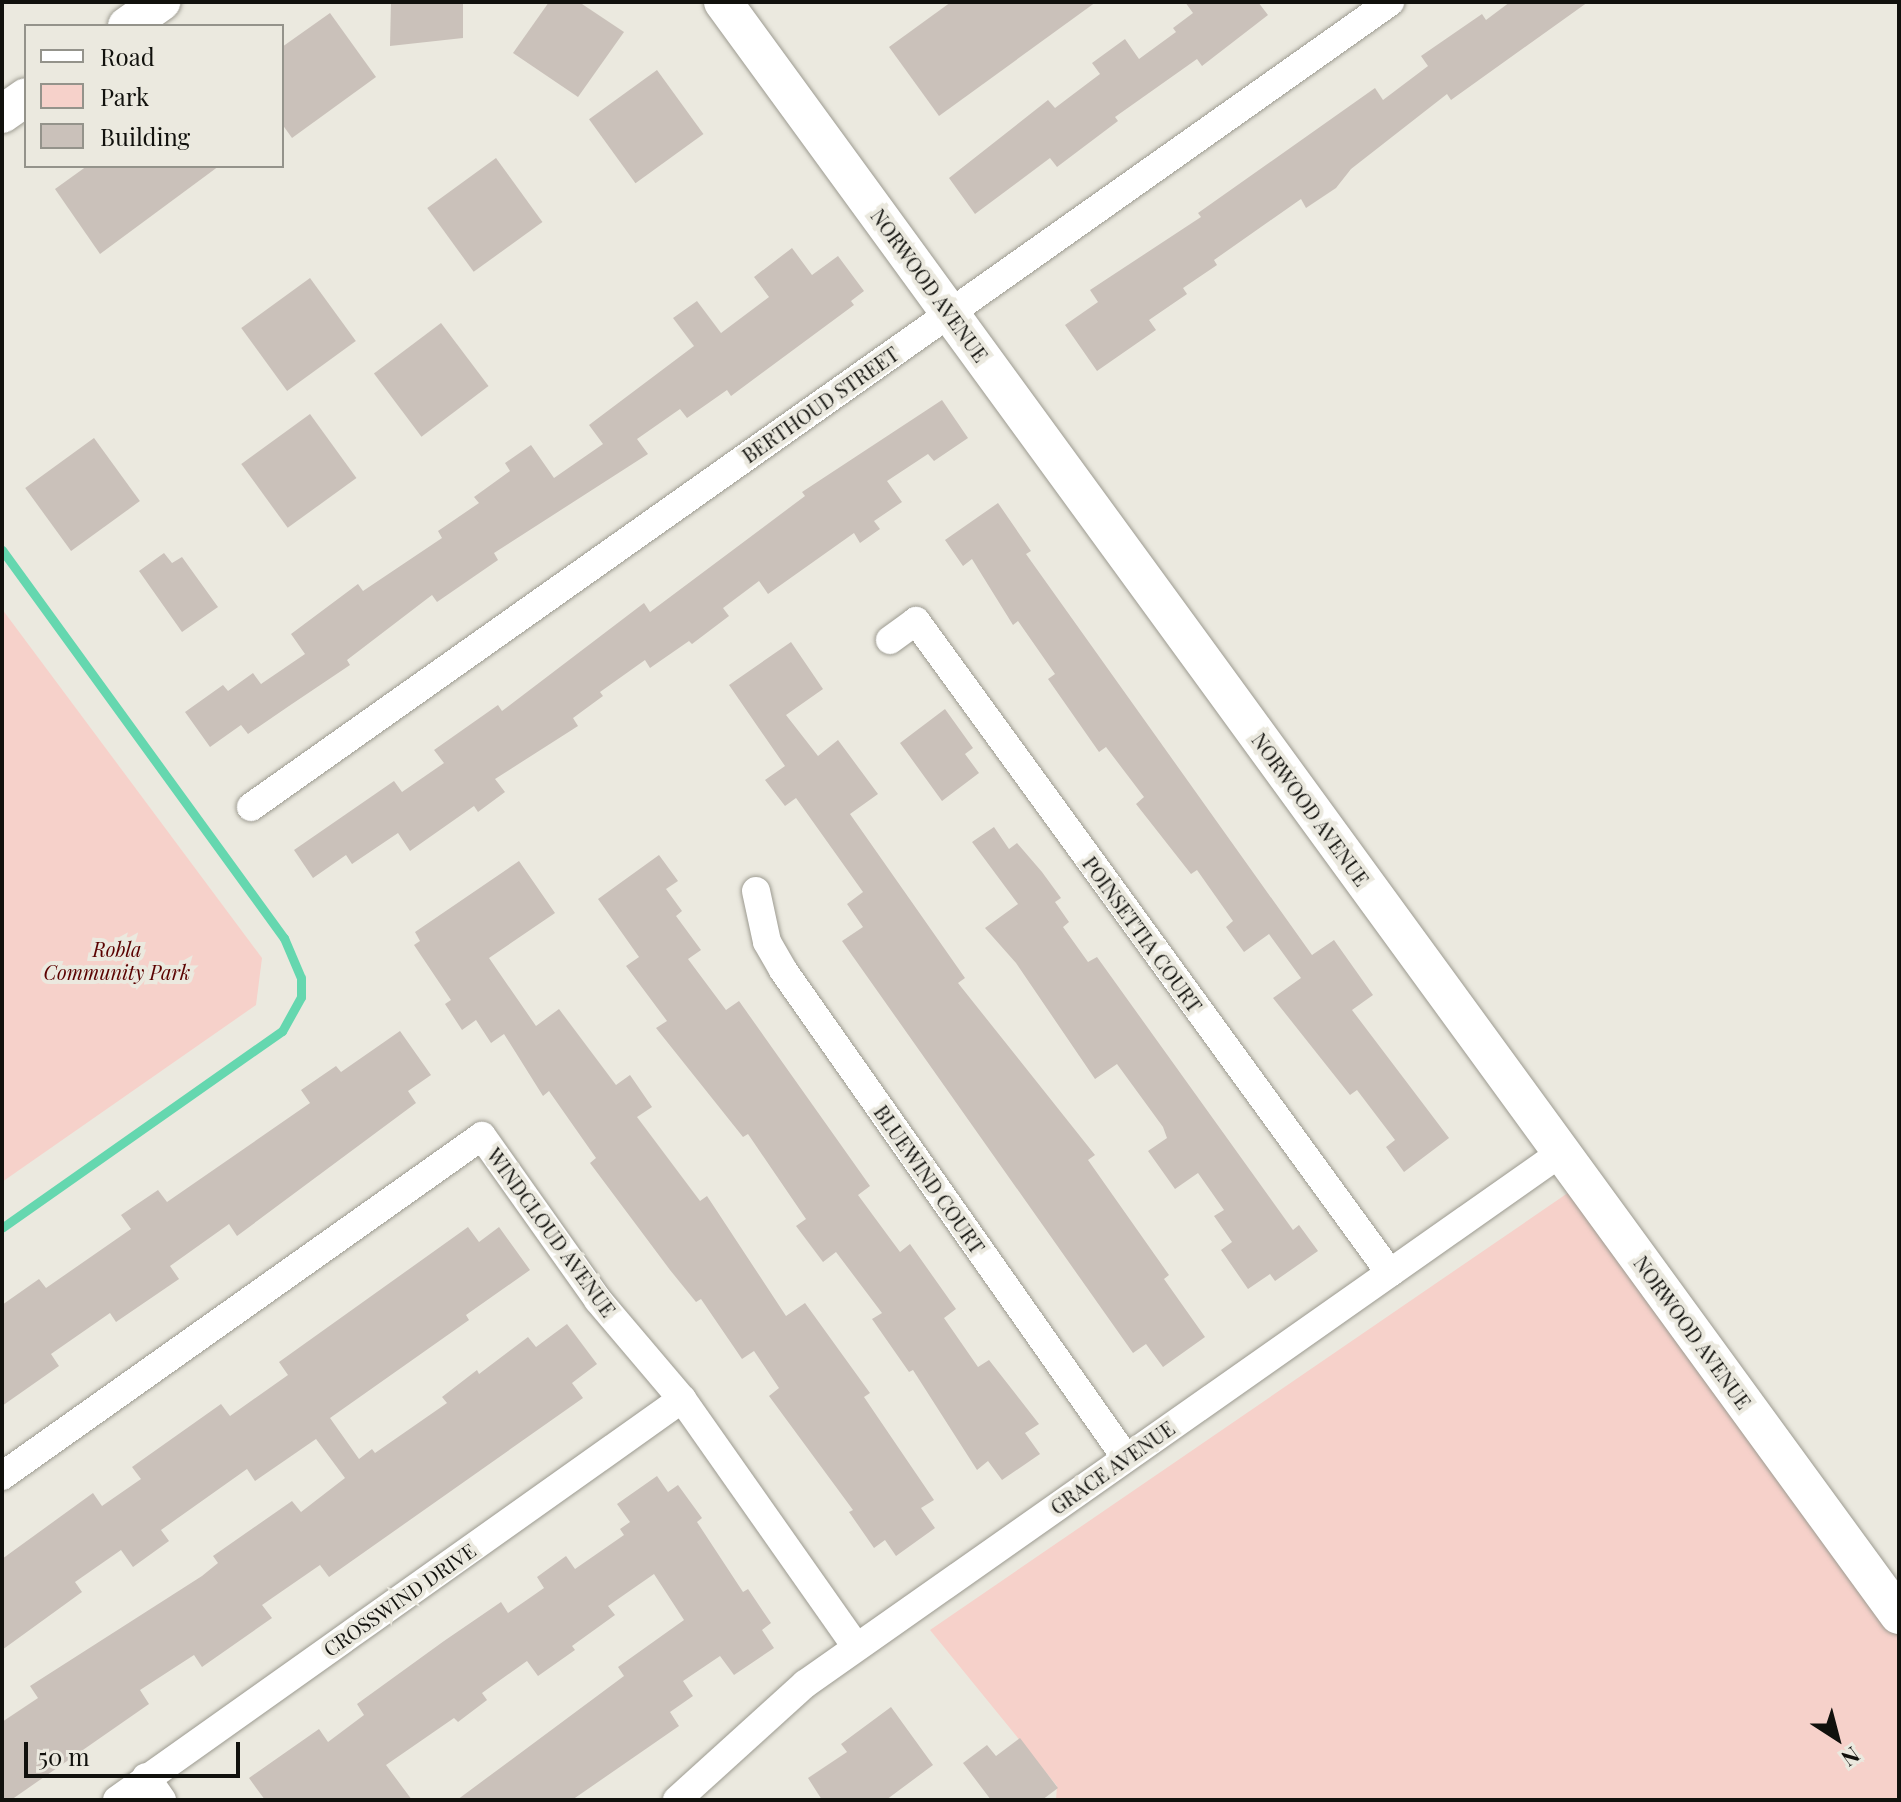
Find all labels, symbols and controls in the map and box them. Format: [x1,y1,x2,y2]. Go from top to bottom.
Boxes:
legend [24,24,284,168]
text: Road [100,40,155,72]
text: Park [100,80,149,112]
text: Building [100,120,190,152]
street label: NORWOOD AVENUE [866,204,994,366]
street label: BERTHOUD STREET [737,341,903,467]
street label: NORWOOD AVENUE [1247,728,1375,890]
street label: POINSETTIA COURT [1078,851,1208,1017]
park label: Robla Community Park [44,936,190,983]
street label: BLUEWIND COURT [870,1100,990,1258]
street label: WINDCLOUD AVENUE [483,1143,621,1321]
street label: NORWOOD AVENUE [1629,1251,1757,1413]
street label: GRACE AVENUE [1045,1415,1179,1519]
street label: CROSSWIND DRIVE [318,1537,480,1661]
north arrow [1797,1698,1877,1778]
scale bar [28,1726,244,1776]
text: 50 m [38,1740,90,1772]
text: N [1836,1741,1866,1774]

